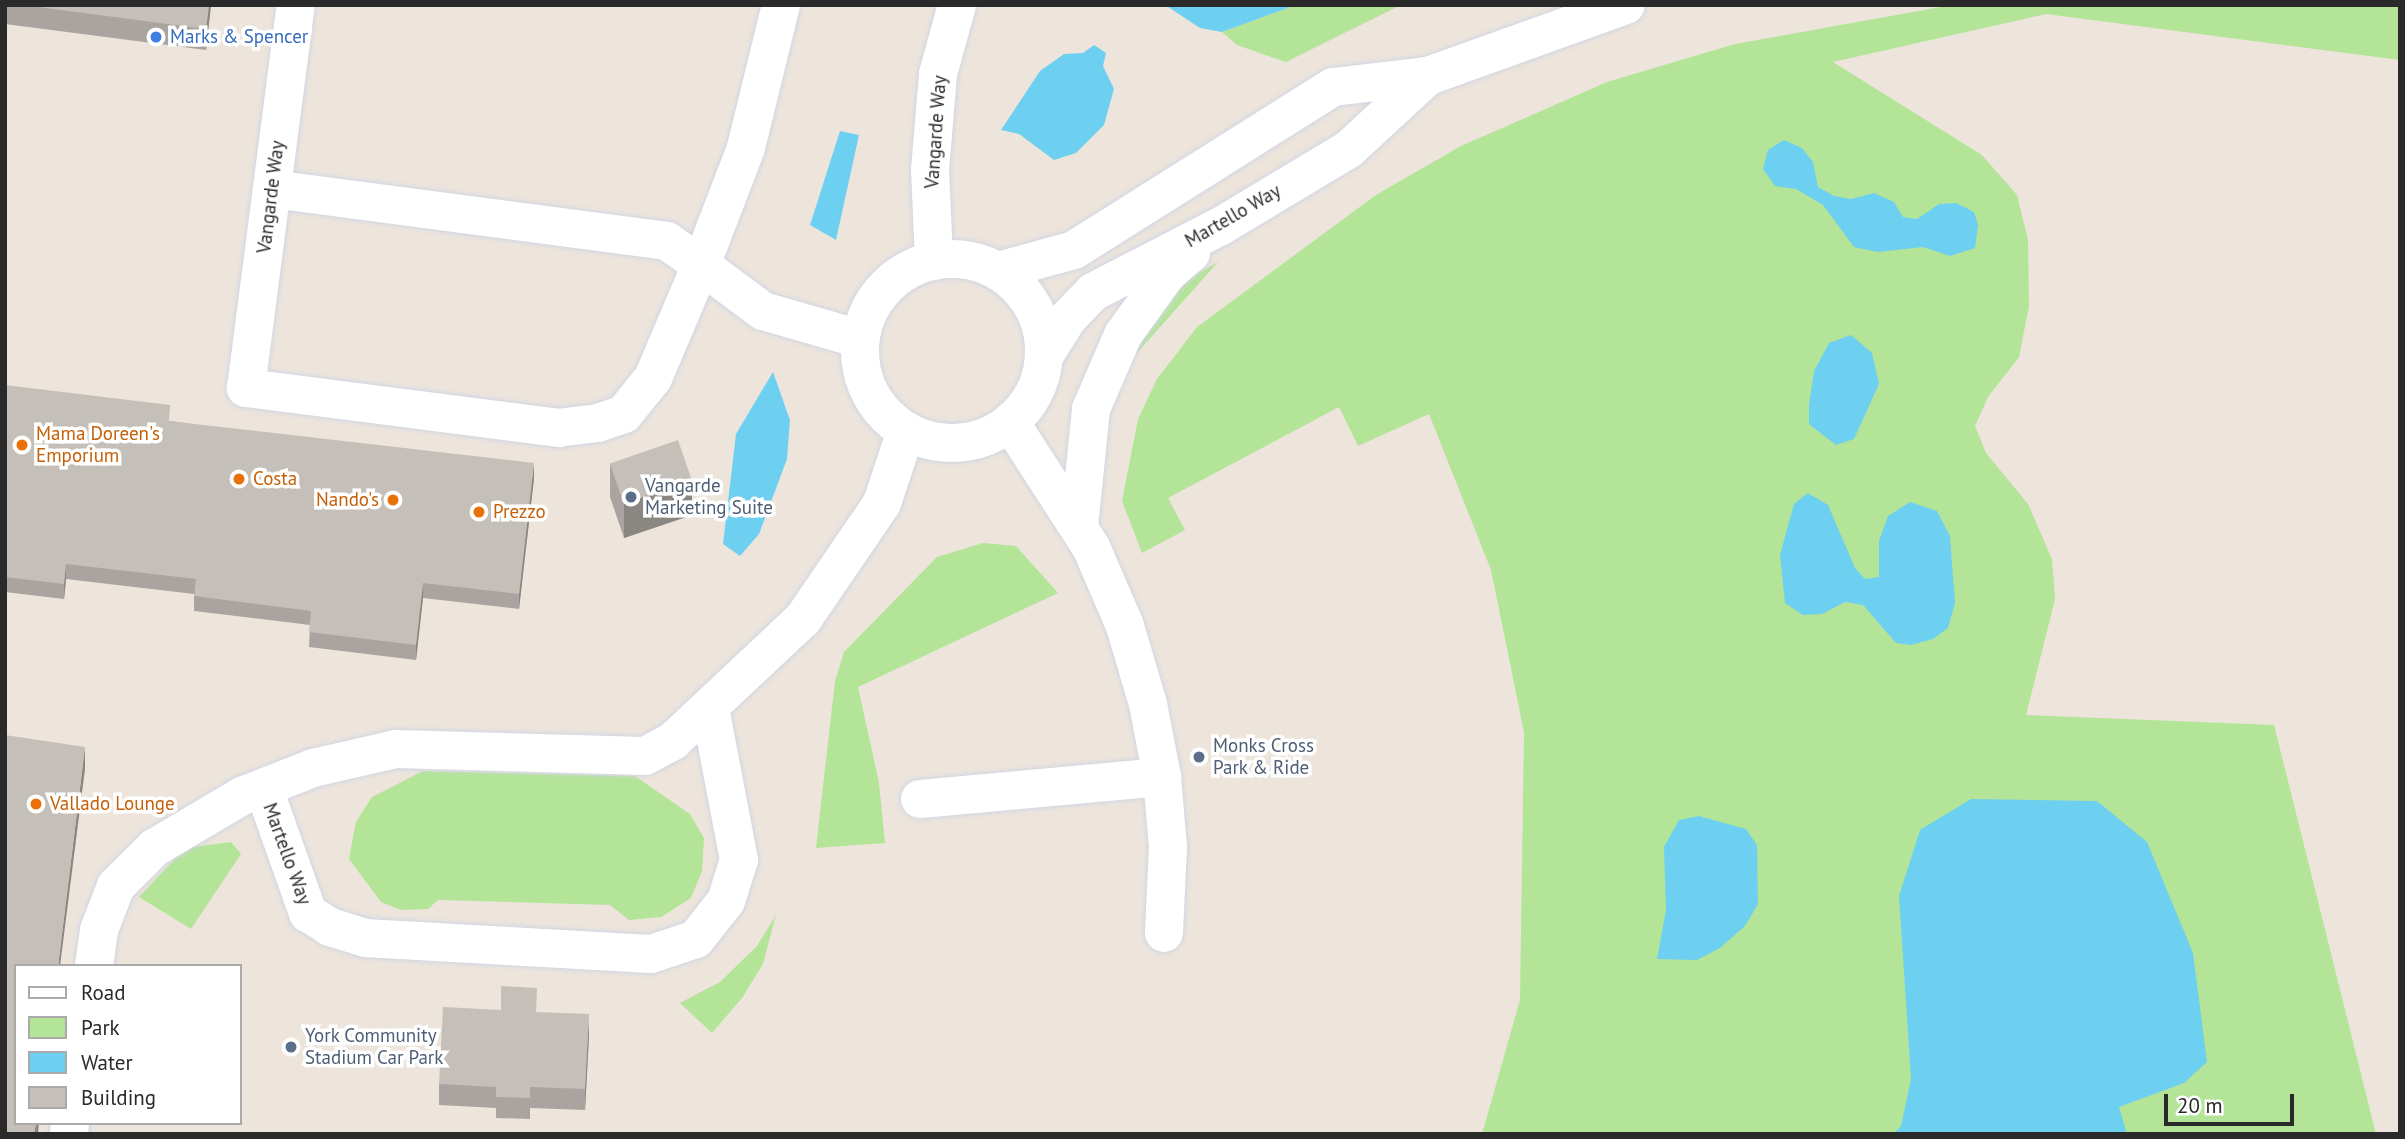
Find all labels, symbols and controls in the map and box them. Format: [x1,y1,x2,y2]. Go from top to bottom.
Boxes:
place label: Marks & Spencer [170,26,308,48]
marker: Marks & Spencer [148,29,164,45]
street label: Vangarde Way [921,74,951,190]
street label: Vangarde Way [253,139,289,255]
street label: Martello Way [1181,179,1285,253]
place label: Mama Doreen's Emporium [36,423,160,467]
marker: Mama Doreen's Emporium [14,437,30,453]
place label: Costa [253,468,297,490]
marker: Costa [231,471,247,487]
place label: Vangarde Marketing Suite [645,475,773,519]
place label: Nando's [316,489,379,511]
marker: Vangarde Marketing Suite [623,489,639,505]
marker: Nando's [385,492,401,508]
place label: Prezzo [493,501,546,523]
marker: Prezzo [471,504,487,520]
place label: Monks Cross Park & Ride [1213,735,1314,779]
marker: Monks Cross Park & Ride [1191,749,1207,765]
place label: Vallado Lounge [50,793,175,815]
marker: Vallado Lounge [28,796,44,812]
street label: Martello Way [258,800,316,908]
legend [14,964,242,1125]
text: Road [81,979,125,1006]
text: Park [81,1014,120,1041]
place label: York Community Stadium Car Park [305,1025,443,1069]
marker: York Community Stadium Car Park [283,1039,299,1055]
text: Water [81,1049,133,1076]
scale bar [2167,1080,2296,1124]
text: Building [81,1084,156,1111]
text: 20 m [2177,1092,2223,1119]

